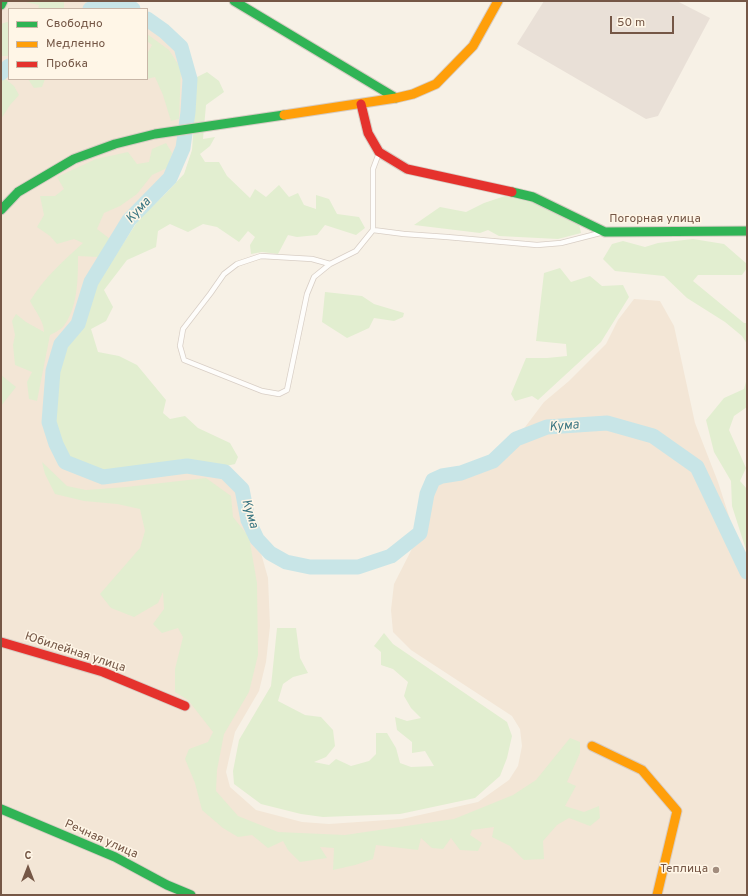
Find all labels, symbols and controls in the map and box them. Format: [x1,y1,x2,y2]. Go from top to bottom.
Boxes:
legend [8,8,148,80]
scale bar [612,8,676,34]
text: 50 m [617,15,645,31]
text: Свободно [46,16,103,32]
text: Медленно [46,36,105,52]
text: Пробка [46,56,88,72]
water label: Кума [123,195,155,227]
street label: Погорная улица [609,213,701,227]
water label: Кума [548,418,580,436]
water label: Кума [237,497,261,531]
street label: Юбилейная улица [23,630,127,676]
street label: Речная улица [62,817,140,863]
north arrow [8,848,48,888]
text: С [24,849,32,863]
place label: Теплица [660,863,708,877]
marker: Теплица [711,865,721,875]

